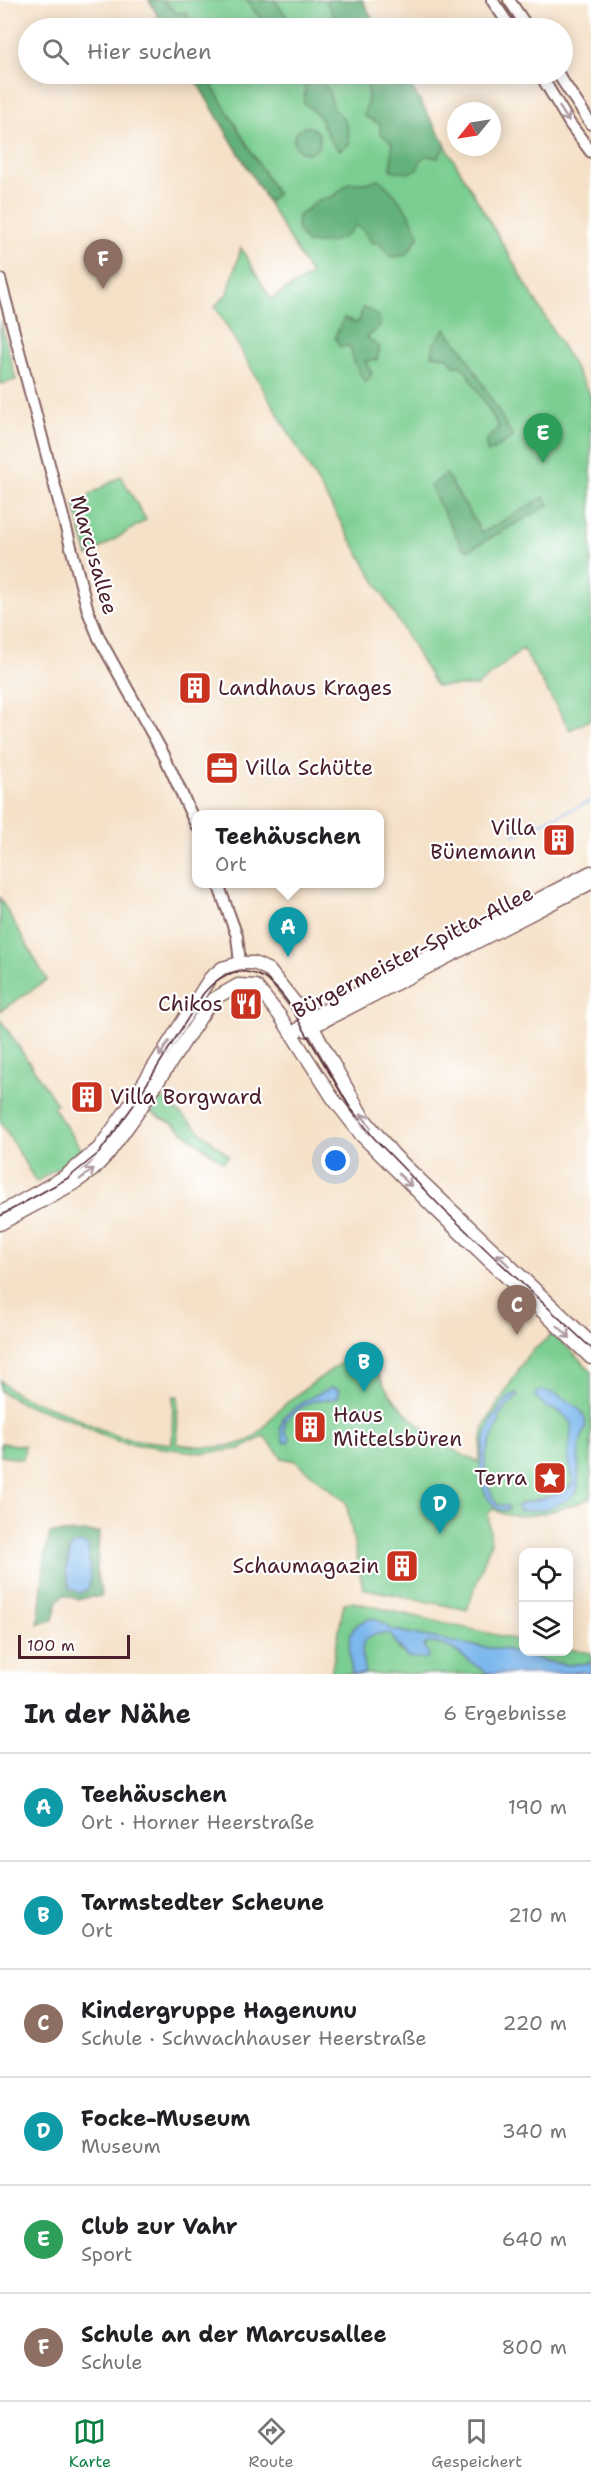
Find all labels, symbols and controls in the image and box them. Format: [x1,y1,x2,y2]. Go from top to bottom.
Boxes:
search box [18,18,573,84]
icon: search [39,35,72,68]
text: Hier suchen [87,37,212,66]
north arrow [447,102,501,156]
one-way arrow [558,105,570,122]
pin: F [84,240,122,289]
pin: E [524,414,562,463]
street label: Marcusallee [64,492,124,618]
building icon: Landhaus Krages [177,670,213,706]
place label: Landhaus Krages [218,674,392,702]
office icon: Villa Schütte [204,750,240,786]
place label: Villa Schütte [245,754,373,782]
popup [192,810,384,888]
place label: Villa Bünemann [430,814,536,866]
text: Teehäuschen [215,822,361,851]
building icon: Villa Bünemann [541,822,577,858]
text: Ort [215,851,247,877]
street label: Bürgermeister-Spitta-Allee [288,880,538,1024]
pin: A [268,908,308,957]
restaurant icon: Chikos [228,986,264,1022]
place label: Chikos [158,990,223,1018]
one-way arrow [158,1040,170,1057]
building icon: Villa Borgward [69,1079,105,1115]
place label: Villa Borgward [110,1083,262,1111]
one-way arrow [360,1113,372,1129]
your location [321,1146,350,1175]
one-way arrow [79,1168,95,1181]
one-way arrow [398,1173,413,1188]
one-way arrow [495,1252,510,1267]
pin: C [498,1286,536,1335]
one-way arrow [556,1325,571,1339]
pin: B [344,1342,384,1392]
place label: Haus Mittelsbüren [333,1401,462,1453]
building icon: Haus Mittelsbüren [292,1409,328,1445]
place icon: Terra [532,1460,568,1496]
place label: Terra [474,1464,527,1492]
pin: D [420,1484,460,1534]
building icon: Schaumagazin [384,1548,420,1584]
map controls [519,1548,573,1656]
button: locate [519,1548,573,1602]
place label: Schaumagazin [233,1552,379,1580]
button: layers [519,1602,573,1656]
scale bar [18,1632,130,1660]
text: 100 m [27,1635,75,1656]
text: In der Nähe [24,1696,191,1731]
text: 6 Ergebnisse [443,1700,567,1726]
text: Teehäuschen [81,1780,227,1809]
text: A [36,1794,51,1820]
text: 190 m [508,1794,567,1820]
text: Ort · Horner Heerstraße [81,1809,315,1835]
text: Tarmstedter Scheune [81,1888,324,1917]
text: B [37,1902,50,1928]
text: 210 m [508,1902,567,1928]
text: Ort [81,1917,113,1943]
text: Kindergruppe Hagenunu [81,1996,357,2025]
text: C [37,2010,50,2036]
text: 220 m [503,2010,567,2036]
text: Schule · Schwachhauser Heerstraße [81,2025,426,2051]
text: Focke-Museum [81,2104,250,2133]
text: D [36,2118,51,2144]
text: 340 m [502,2118,567,2144]
text: Museum [81,2133,161,2159]
text: Club zur Vahr [81,2212,238,2241]
text: E [37,2226,50,2252]
text: 640 m [502,2226,567,2252]
text: Sport [81,2241,132,2267]
text: Schule an der Marcusallee [81,2320,387,2349]
text: F [38,2334,49,2360]
text: 800 m [502,2334,567,2360]
text: Schule [81,2349,143,2375]
tab: Karte [69,2415,111,2472]
tab: Route [249,2415,294,2472]
tab: Gespeichert [431,2415,522,2472]

